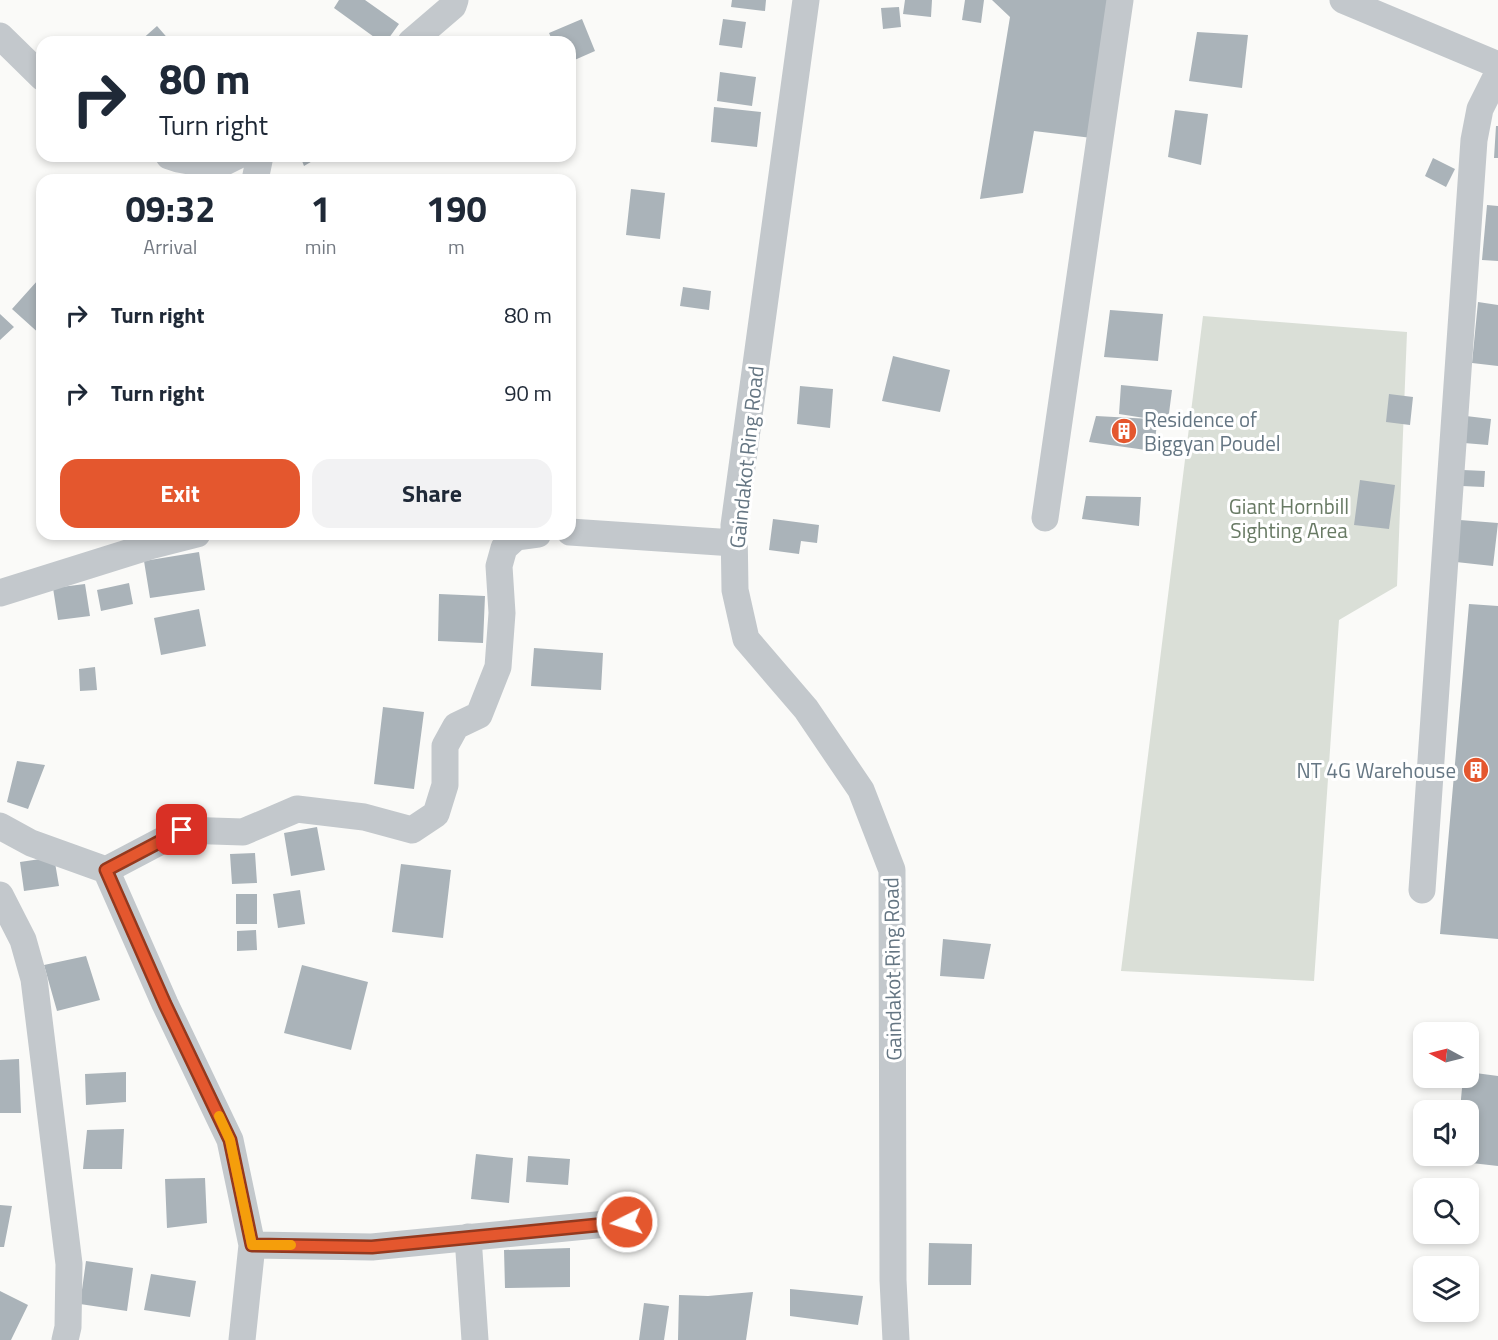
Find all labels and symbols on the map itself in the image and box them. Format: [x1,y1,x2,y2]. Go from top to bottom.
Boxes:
street label: Gaindakot Ring Road [721,364,771,550]
place label: Residence of Biggyan Poudel [1144,403,1281,459]
building icon: Residence of Biggyan Poudel [1109,416,1139,446]
park label: Giant Hornbill Sighting Area [1229,490,1349,546]
place label: NT 4G Warehouse [1296,754,1456,786]
building icon: NT 4G Warehouse [1461,755,1491,785]
pin [156,804,207,855]
street label: Gaindakot Ring Road [874,877,910,1061]
north arrow [1413,1022,1479,1088]
position arrow [595,1190,659,1254]

